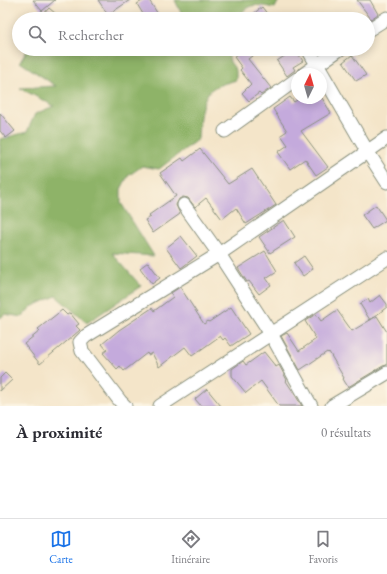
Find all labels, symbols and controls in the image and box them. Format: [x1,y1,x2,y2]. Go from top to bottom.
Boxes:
search box [12,12,375,56]
icon: search [26,23,48,45]
text: Rechercher [58,25,124,44]
north arrow [291,68,327,104]
text: À proximité [16,421,102,443]
text: 0 résultats [321,424,371,441]
tab: Carte [49,528,73,566]
tab: Itinéraire [171,528,210,566]
tab: Favoris [308,528,338,566]

